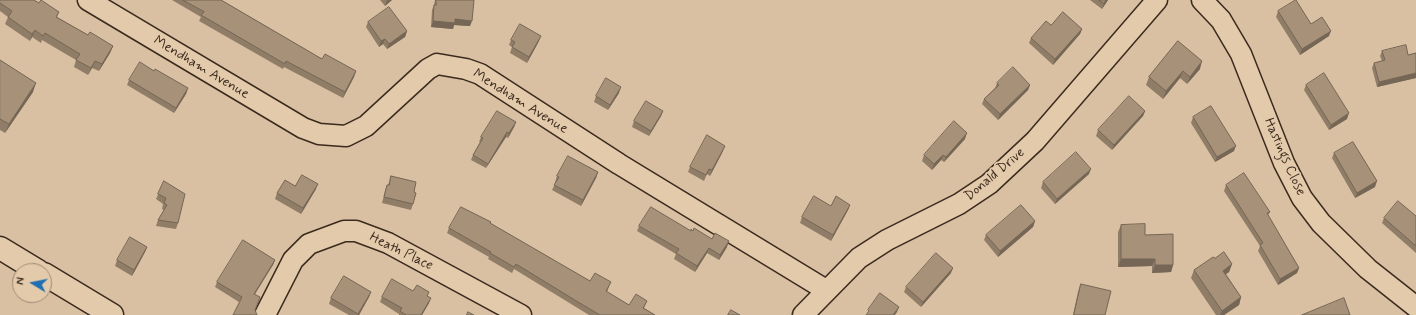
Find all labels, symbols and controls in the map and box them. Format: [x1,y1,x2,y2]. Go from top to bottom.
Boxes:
street label: Mendham Avenue [150,33,252,103]
street label: Mendham Avenue [469,66,571,138]
street label: Hastings Close [1259,116,1309,198]
street label: Donald Drive [961,145,1029,205]
street label: Heath Place [366,229,436,275]
north arrow [12,263,52,303]
text: N [14,276,29,286]

